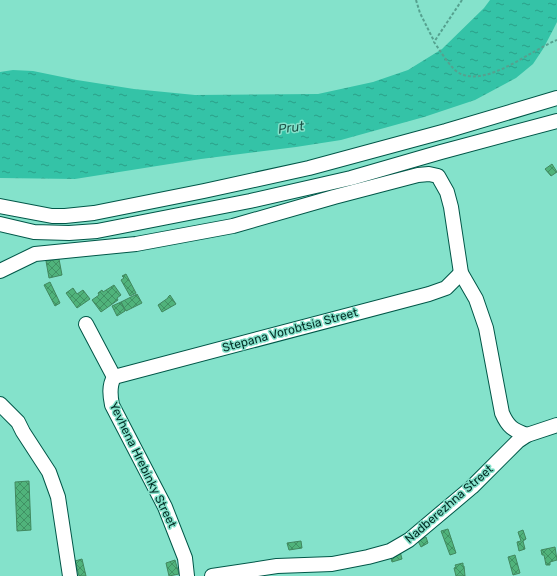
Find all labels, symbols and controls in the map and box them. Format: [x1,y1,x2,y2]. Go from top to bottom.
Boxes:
water label: Prut [277,118,306,137]
street label: Stepana Vorobtsia Street [221,305,360,355]
street label: Yevhena Hrebinky Street [106,400,180,530]
street label: Nadberezhna Street [402,462,496,546]

